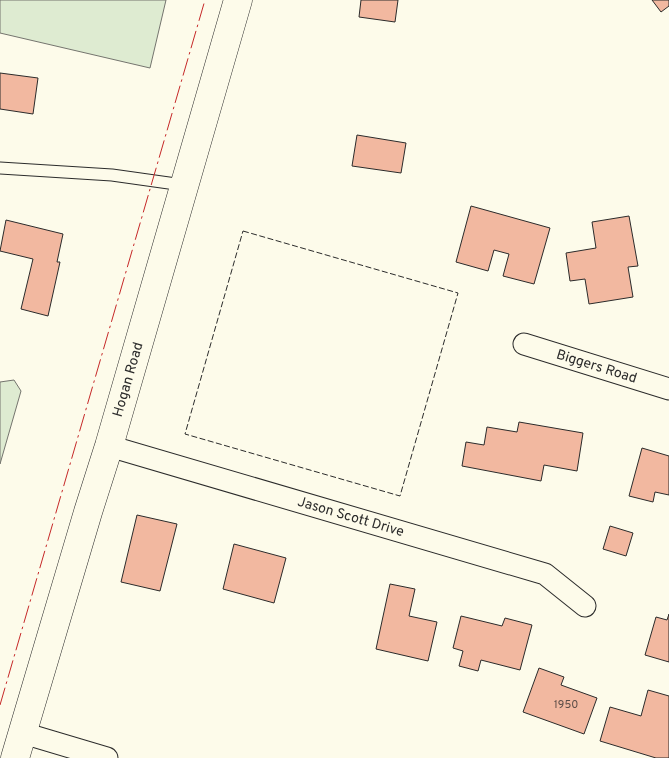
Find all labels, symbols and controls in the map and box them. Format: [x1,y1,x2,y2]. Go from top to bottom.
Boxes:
street label: Hogan Road [109,340,147,419]
street label: Biggers Road [554,346,639,387]
street label: Jason Scott Drive [296,493,406,541]
house number: 1950 [554,698,578,712]

